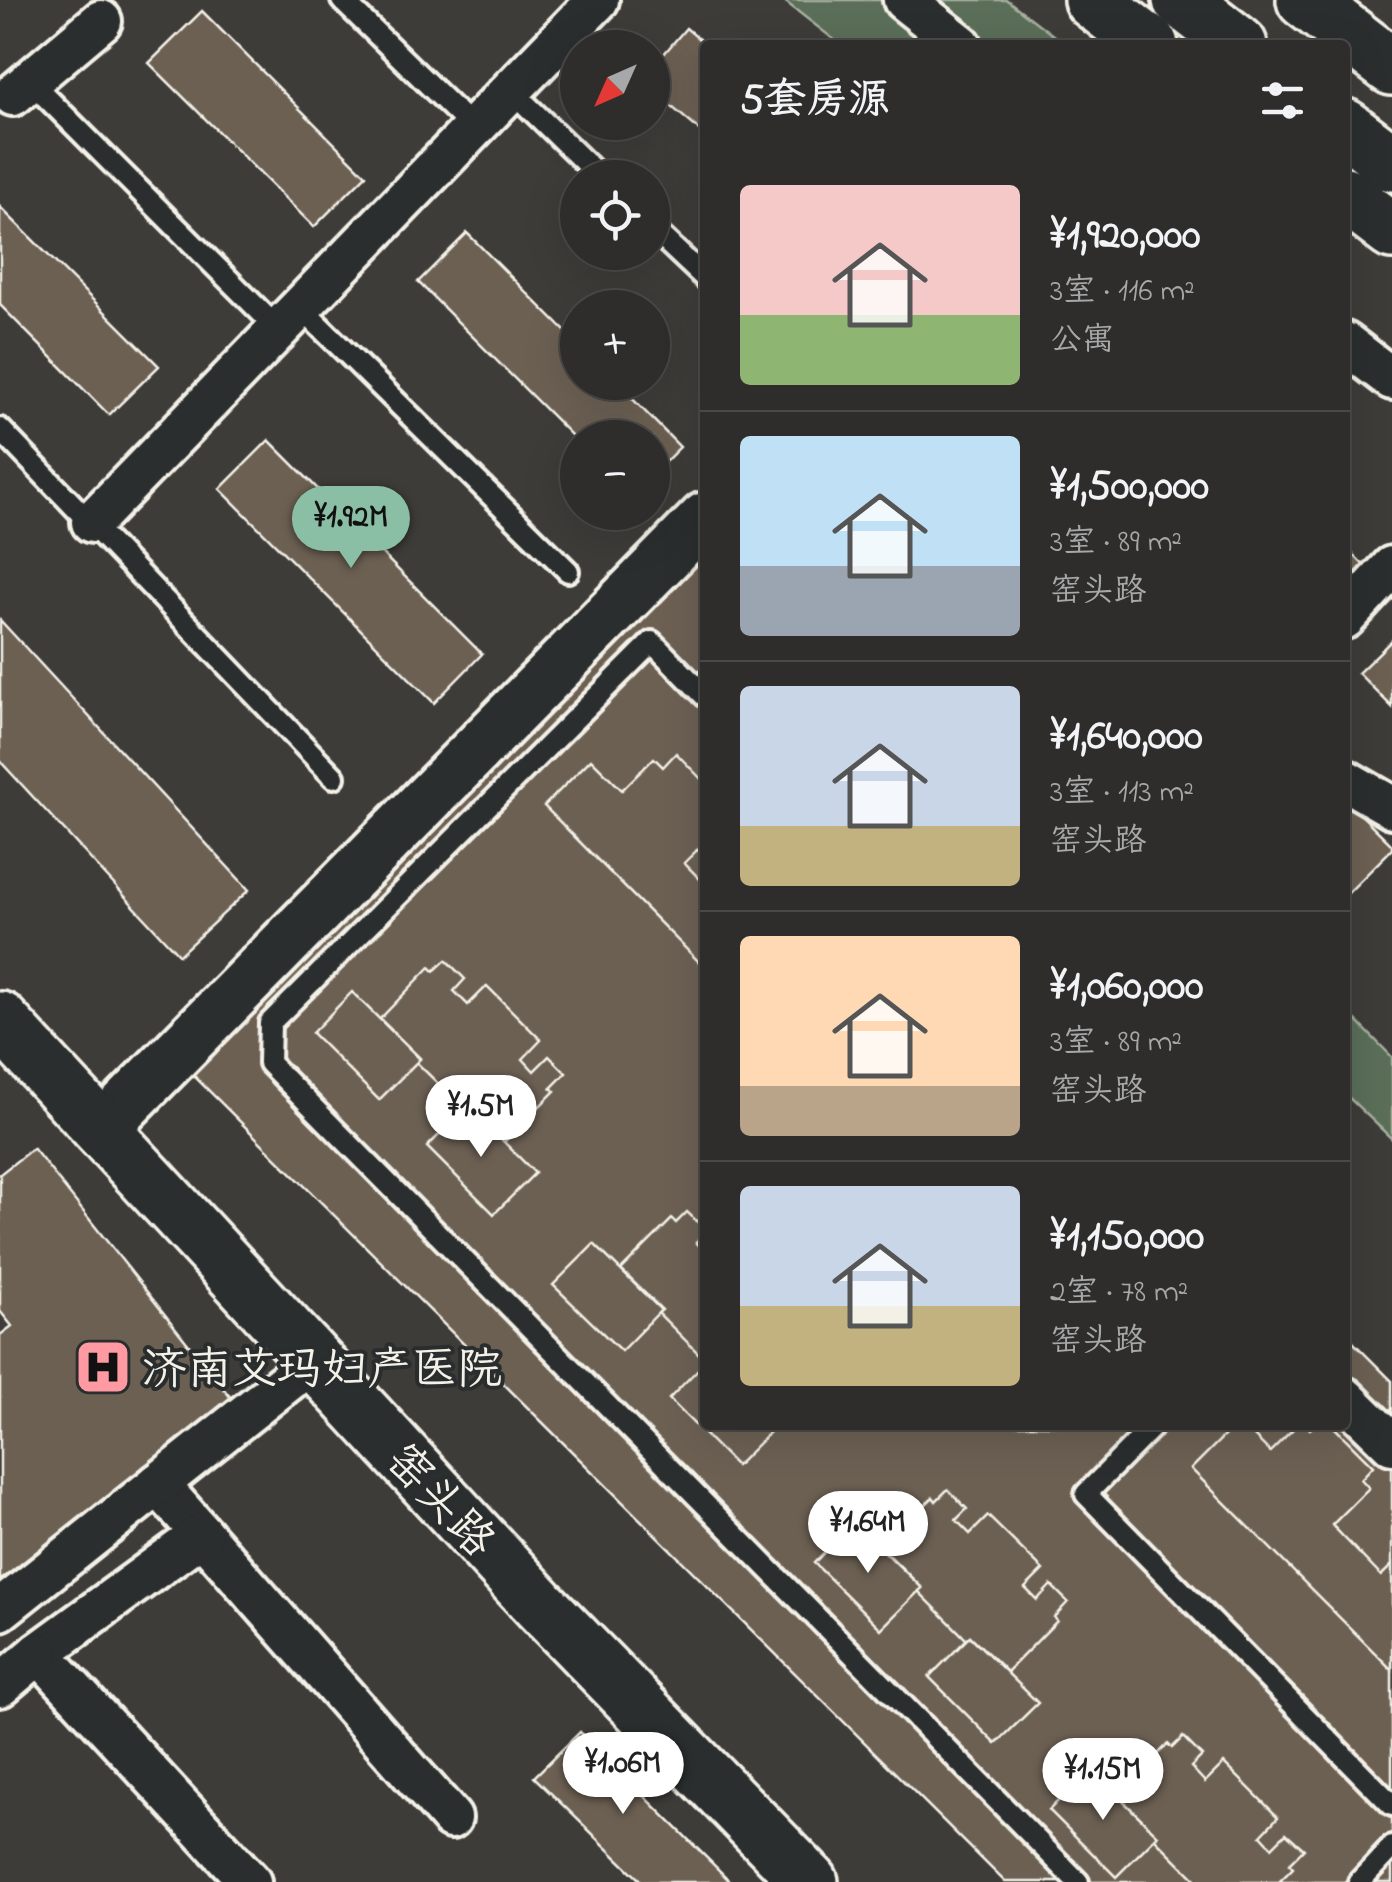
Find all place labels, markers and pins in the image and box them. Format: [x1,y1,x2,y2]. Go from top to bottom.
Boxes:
pin: ¥1.92M [270,486,432,571]
pin: ¥1.5M [411,1075,551,1160]
hospital icon: 济南艾玛妇产医院 [73,1337,133,1397]
place label: 济南艾玛妇产医院 [142,1339,502,1405]
pin: ¥1.64M [787,1491,949,1576]
pin: ¥1.06M [542,1732,704,1817]
pin: ¥1.15M [1022,1738,1184,1823]

